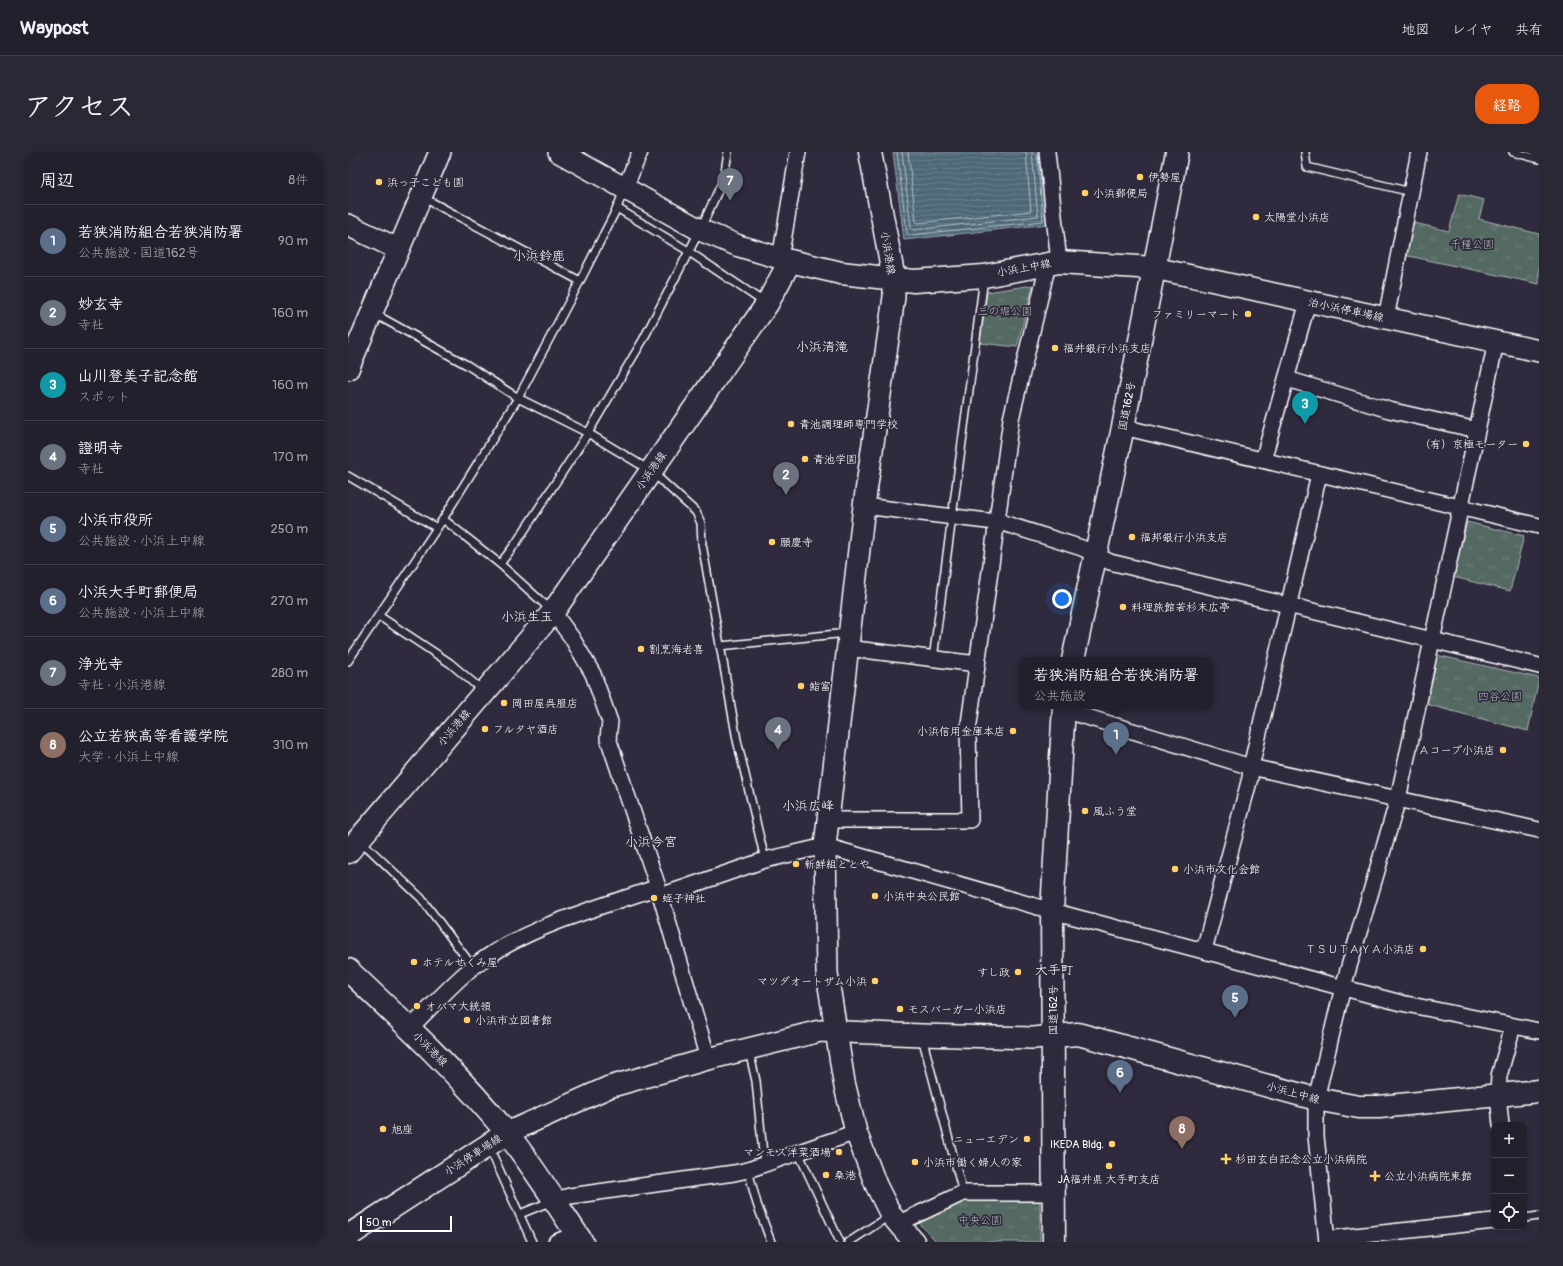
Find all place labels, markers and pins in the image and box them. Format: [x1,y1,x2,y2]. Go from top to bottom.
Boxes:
pin: 7 [717,168,743,201]
place label: 伊勢屋 [1148,171,1181,184]
marker: 伊勢屋 [1135,172,1145,182]
place label: 浜っ子こども園 [387,176,464,189]
marker: 浜っ子こども園 [374,177,384,187]
place label: 小浜郵便局 [1093,187,1148,200]
marker: 小浜郵便局 [1080,188,1090,198]
place label: 太陽堂小浜店 [1264,211,1330,224]
marker: 太陽堂小浜店 [1251,212,1261,222]
place label: ファミリーマート [1152,308,1240,321]
marker: ファミリーマート [1243,309,1253,319]
place label: 福井銀行小浜支店 [1063,342,1151,355]
marker: 福井銀行小浜支店 [1050,343,1060,353]
pin: 3 [1292,391,1318,424]
place label: 青池調理師専門学校 [799,418,898,431]
marker: 青池調理師専門学校 [786,419,796,429]
place label: （有）京極モーター [1419,438,1518,451]
marker: （有）京極モーター [1521,439,1531,449]
place label: 青池学園 [813,453,857,466]
marker: 青池学園 [800,454,810,464]
pin: 2 [773,462,799,495]
place label: 福邦銀行小浜支店 [1140,531,1228,544]
marker: 福邦銀行小浜支店 [1127,532,1137,542]
place label: 願慶寺 [780,536,813,549]
marker: 願慶寺 [767,537,777,547]
place label: 料理旅館若杉末広亭 [1131,601,1230,614]
marker: 料理旅館若杉末広亭 [1118,602,1128,612]
place label: 割烹海老喜 [649,643,704,656]
marker: 割烹海老喜 [636,644,646,654]
place label: 鮨富 [809,680,831,693]
marker: 鮨富 [796,681,806,691]
place label: 岡田屋呉服店 [512,697,578,710]
marker: 岡田屋呉服店 [499,698,509,708]
pin: 4 [765,717,791,750]
pin: 1 [1103,722,1129,755]
place label: フルタヤ酒店 [493,723,559,736]
marker: フルタヤ酒店 [480,724,490,734]
place label: 小浜信用金庫本店 [917,725,1005,738]
marker: 小浜信用金庫本店 [1008,726,1018,736]
place label: Ａコープ小浜店 [1418,744,1495,757]
marker: Ａコープ小浜店 [1498,745,1508,755]
place label: 風ふう堂 [1093,805,1137,818]
marker: 風ふう堂 [1080,806,1090,816]
place label: 新鮮組ととや [804,858,870,871]
marker: 新鮮組ととや [791,859,801,869]
place label: 小浜市文化会館 [1183,863,1260,876]
marker: 小浜市文化会館 [1170,864,1180,874]
place label: 小浜中央公民館 [883,890,960,903]
marker: 小浜中央公民館 [870,891,880,901]
place label: 蛭子神社 [662,892,706,905]
marker: 蛭子神社 [649,893,659,903]
place label: ＴＳＵＴＡＹＡ小浜店 [1305,943,1415,956]
marker: ＴＳＵＴＡＹＡ小浜店 [1418,944,1428,954]
place label: ホテルせくみ屋 [422,956,498,969]
marker: ホテルせくみ屋 [409,957,419,967]
place label: すし政 [977,966,1010,979]
marker: すし政 [1013,967,1023,977]
place label: マツダオートザム小浜 [757,975,867,988]
marker: マツダオートザム小浜 [870,976,880,986]
pin: 5 [1222,985,1248,1018]
place label: オバマ大統領 [425,1000,491,1013]
marker: オバマ大統領 [412,1001,422,1011]
place label: モスバーガー小浜店 [908,1003,1007,1016]
marker: モスバーガー小浜店 [895,1004,905,1014]
place label: 小浜市立図書館 [475,1014,552,1027]
marker: 小浜市立図書館 [462,1015,472,1025]
pin: 6 [1107,1060,1133,1093]
pin: 8 [1169,1116,1195,1149]
place label: 旭座 [391,1123,413,1136]
marker: 旭座 [378,1124,388,1134]
place label: ニューエデン [953,1133,1019,1146]
marker: ニューエデン [1022,1134,1032,1144]
place label: IKEDA Bldg. [1050,1138,1104,1151]
marker: IKEDA Bldg. [1107,1139,1117,1149]
place label: マンモス洋菜酒場 [743,1146,831,1159]
marker: マンモス洋菜酒場 [834,1147,844,1157]
marker: 杉田玄白記念公立小浜病院 [1220,1153,1232,1165]
place label: 杉田玄白記念公立小浜病院 [1235,1153,1367,1166]
place label: 小浜市働く婦人の家 [923,1156,1022,1169]
marker: 小浜市働く婦人の家 [910,1157,920,1167]
marker: JA福井県 大手町支店 [1104,1161,1114,1171]
place label: 桑港 [834,1169,856,1182]
marker: 桑港 [821,1170,831,1180]
marker: 公立小浜病院東館 [1369,1170,1381,1182]
place label: 公立小浜病院東館 [1384,1170,1472,1183]
place label: JA福井県 大手町支店 [1058,1173,1160,1186]

